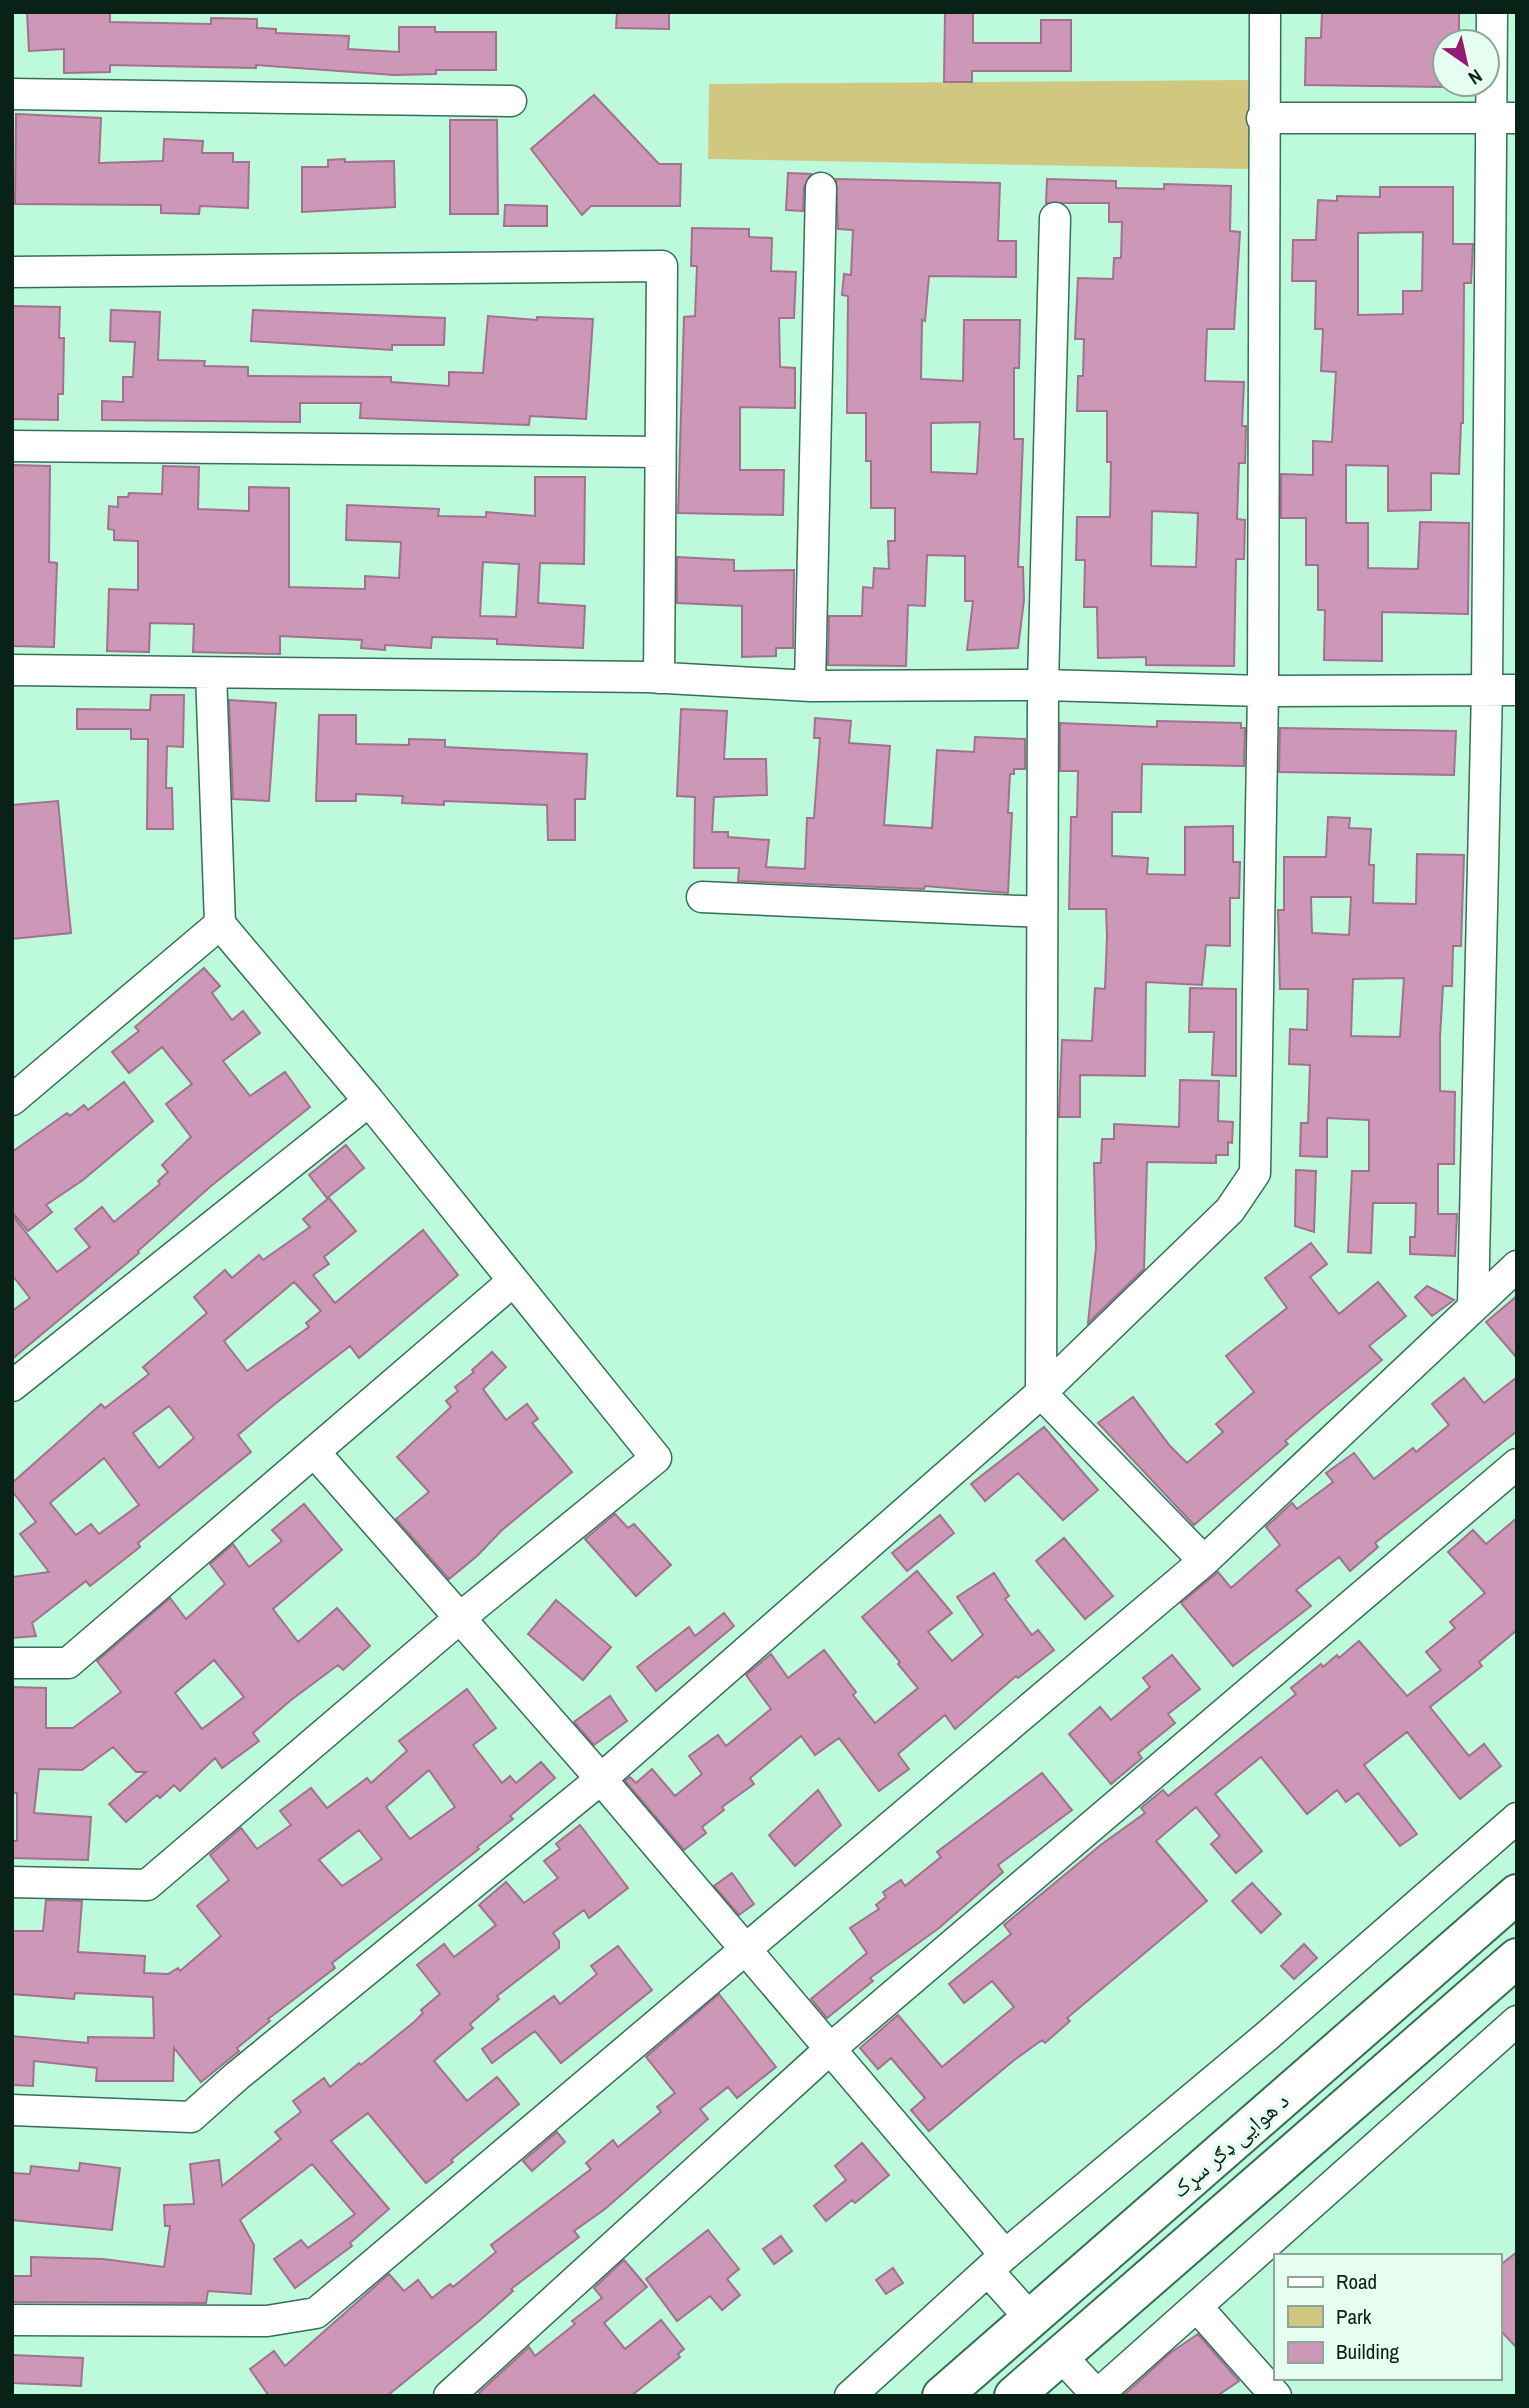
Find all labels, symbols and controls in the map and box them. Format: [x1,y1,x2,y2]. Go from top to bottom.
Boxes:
north arrow [1431,28,1501,98]
text: N [1464,63,1487,91]
street label: د هوایی ډګر سړک [1164,2085,1295,2204]
legend [1274,2254,1501,2380]
text: Road [1336,2267,1377,2296]
text: Park [1336,2302,1372,2331]
text: Building [1336,2337,1400,2366]

